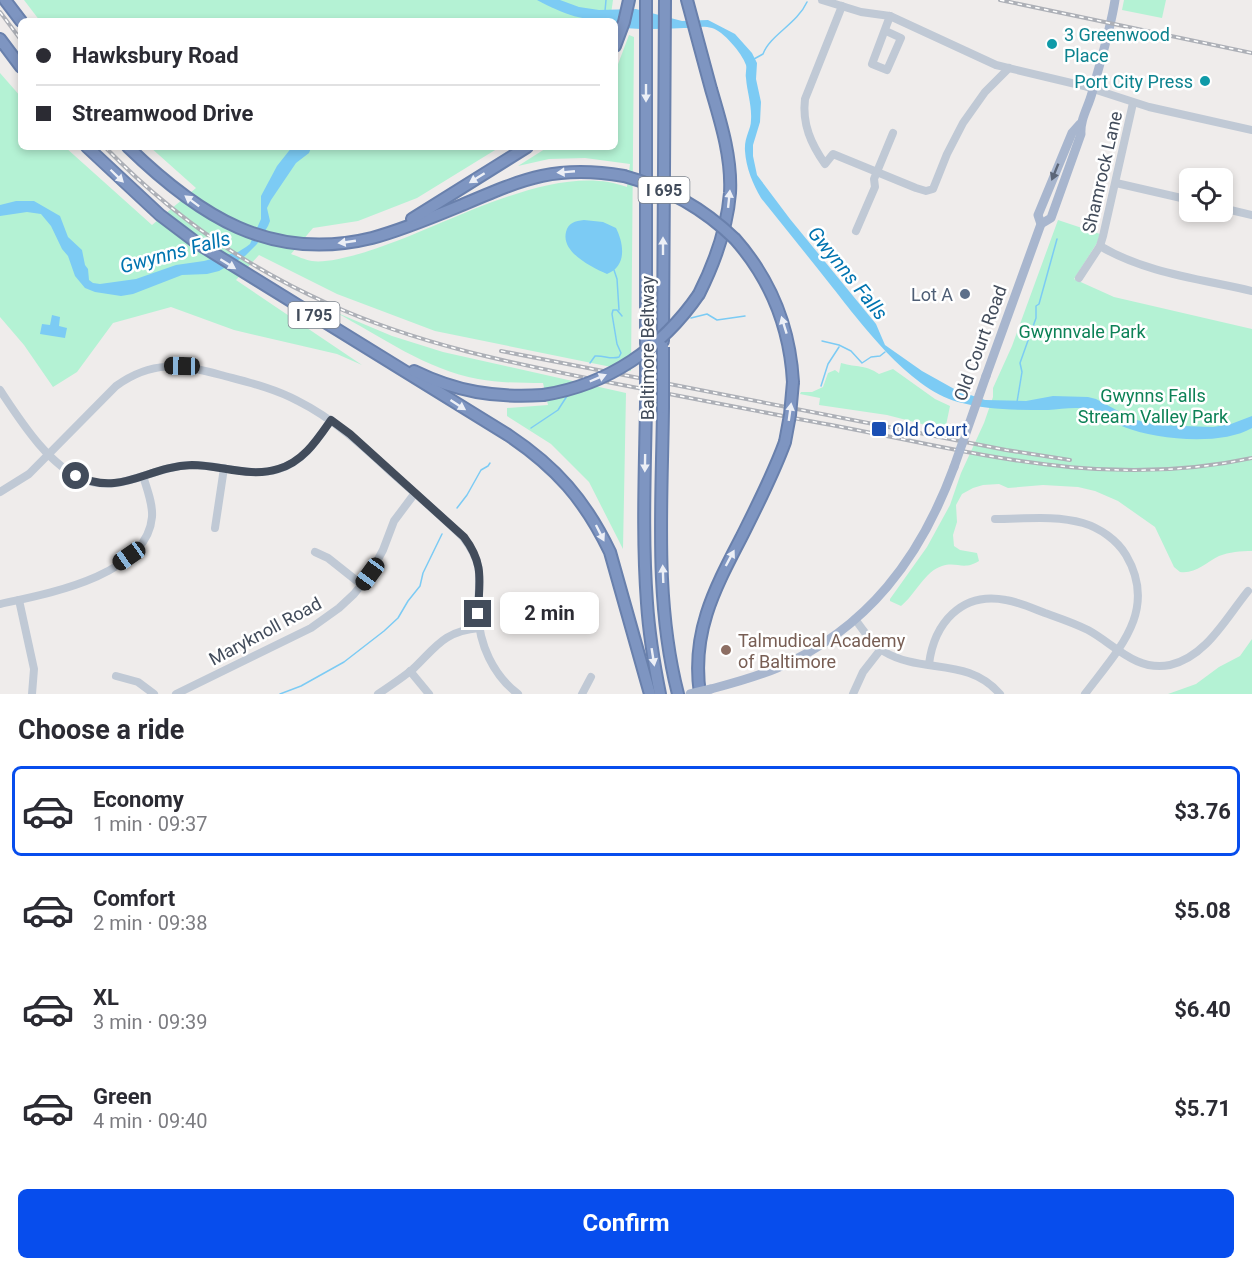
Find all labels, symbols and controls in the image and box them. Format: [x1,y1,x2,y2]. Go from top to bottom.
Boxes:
place label: 3 Greenwood Place [1064,24,1170,66]
marker: 3 Greenwood Place [1045,37,1059,51]
text: Hawksbury Road [72,43,239,68]
place label: Port City Press [1074,71,1193,92]
marker: Port City Press [1198,74,1212,88]
one-way arrow [641,83,651,102]
text: Streamwood Drive [72,101,253,126]
street label: Shamrock Lane [1078,109,1126,235]
one-way arrow [1050,164,1060,182]
one-way arrow [557,167,576,176]
map controls [1179,168,1233,222]
button: locate [1179,168,1233,222]
one-way arrow [109,169,123,183]
one-way arrow [469,172,485,183]
road number: I 695 [638,177,690,203]
one-way arrow [724,189,734,208]
one-way arrow [185,195,201,207]
water label: Gwynns Falls [803,221,893,325]
water label: Gwynns Falls [117,226,233,278]
one-way arrow [659,237,668,256]
one-way arrow [338,238,357,247]
one-way arrow [220,259,237,270]
street label: Baltimore Beltway [637,275,658,420]
street label: Old Court Road [949,282,1011,404]
place label: Lot A [911,284,953,305]
marker: Lot A [958,287,972,301]
road number: I 795 [288,302,340,328]
one-way arrow [779,316,788,334]
park label: Gwynnvale Park [1018,321,1146,342]
car [164,357,200,375]
one-way arrow [590,373,608,383]
park label: Gwynns Falls Stream Valley Park [1078,385,1229,427]
one-way arrow [450,399,466,410]
one-way arrow [786,403,795,422]
place label: Old Court [892,419,968,440]
marker: Old Court [870,420,888,438]
one-way arrow [641,453,650,472]
route start [62,462,89,489]
one-way arrow [595,524,605,541]
car [109,538,149,574]
one-way arrow [725,549,735,566]
car [352,554,388,594]
one-way arrow [658,564,667,583]
street label: Maryknoll Road [205,593,325,669]
callout: 2 min [499,593,598,635]
route end [464,600,491,627]
text: 2 min [524,601,575,625]
place label: Talmudical Academy of Baltimore [738,630,906,672]
marker: Talmudical Academy of Baltimore [719,643,733,657]
one-way arrow [649,648,658,667]
text: Choose a ride [18,714,184,746]
icon: car [21,784,75,838]
text: Economy [93,787,184,812]
text: $3.76 [1174,799,1231,824]
text: 1 min · 09:37 [93,812,208,836]
icon: car [21,883,75,937]
text: Comfort [93,886,175,911]
text: $5.08 [1174,898,1231,923]
text: 2 min · 09:38 [93,911,208,935]
icon: car [21,982,75,1036]
text: XL [93,985,119,1010]
text: $6.40 [1174,997,1231,1022]
text: 3 min · 09:39 [93,1010,208,1034]
icon: car [21,1081,75,1135]
text: Green [93,1084,152,1109]
text: $5.71 [1174,1096,1231,1121]
text: 4 min · 09:40 [93,1109,208,1133]
button: Confirm [18,1189,1234,1258]

